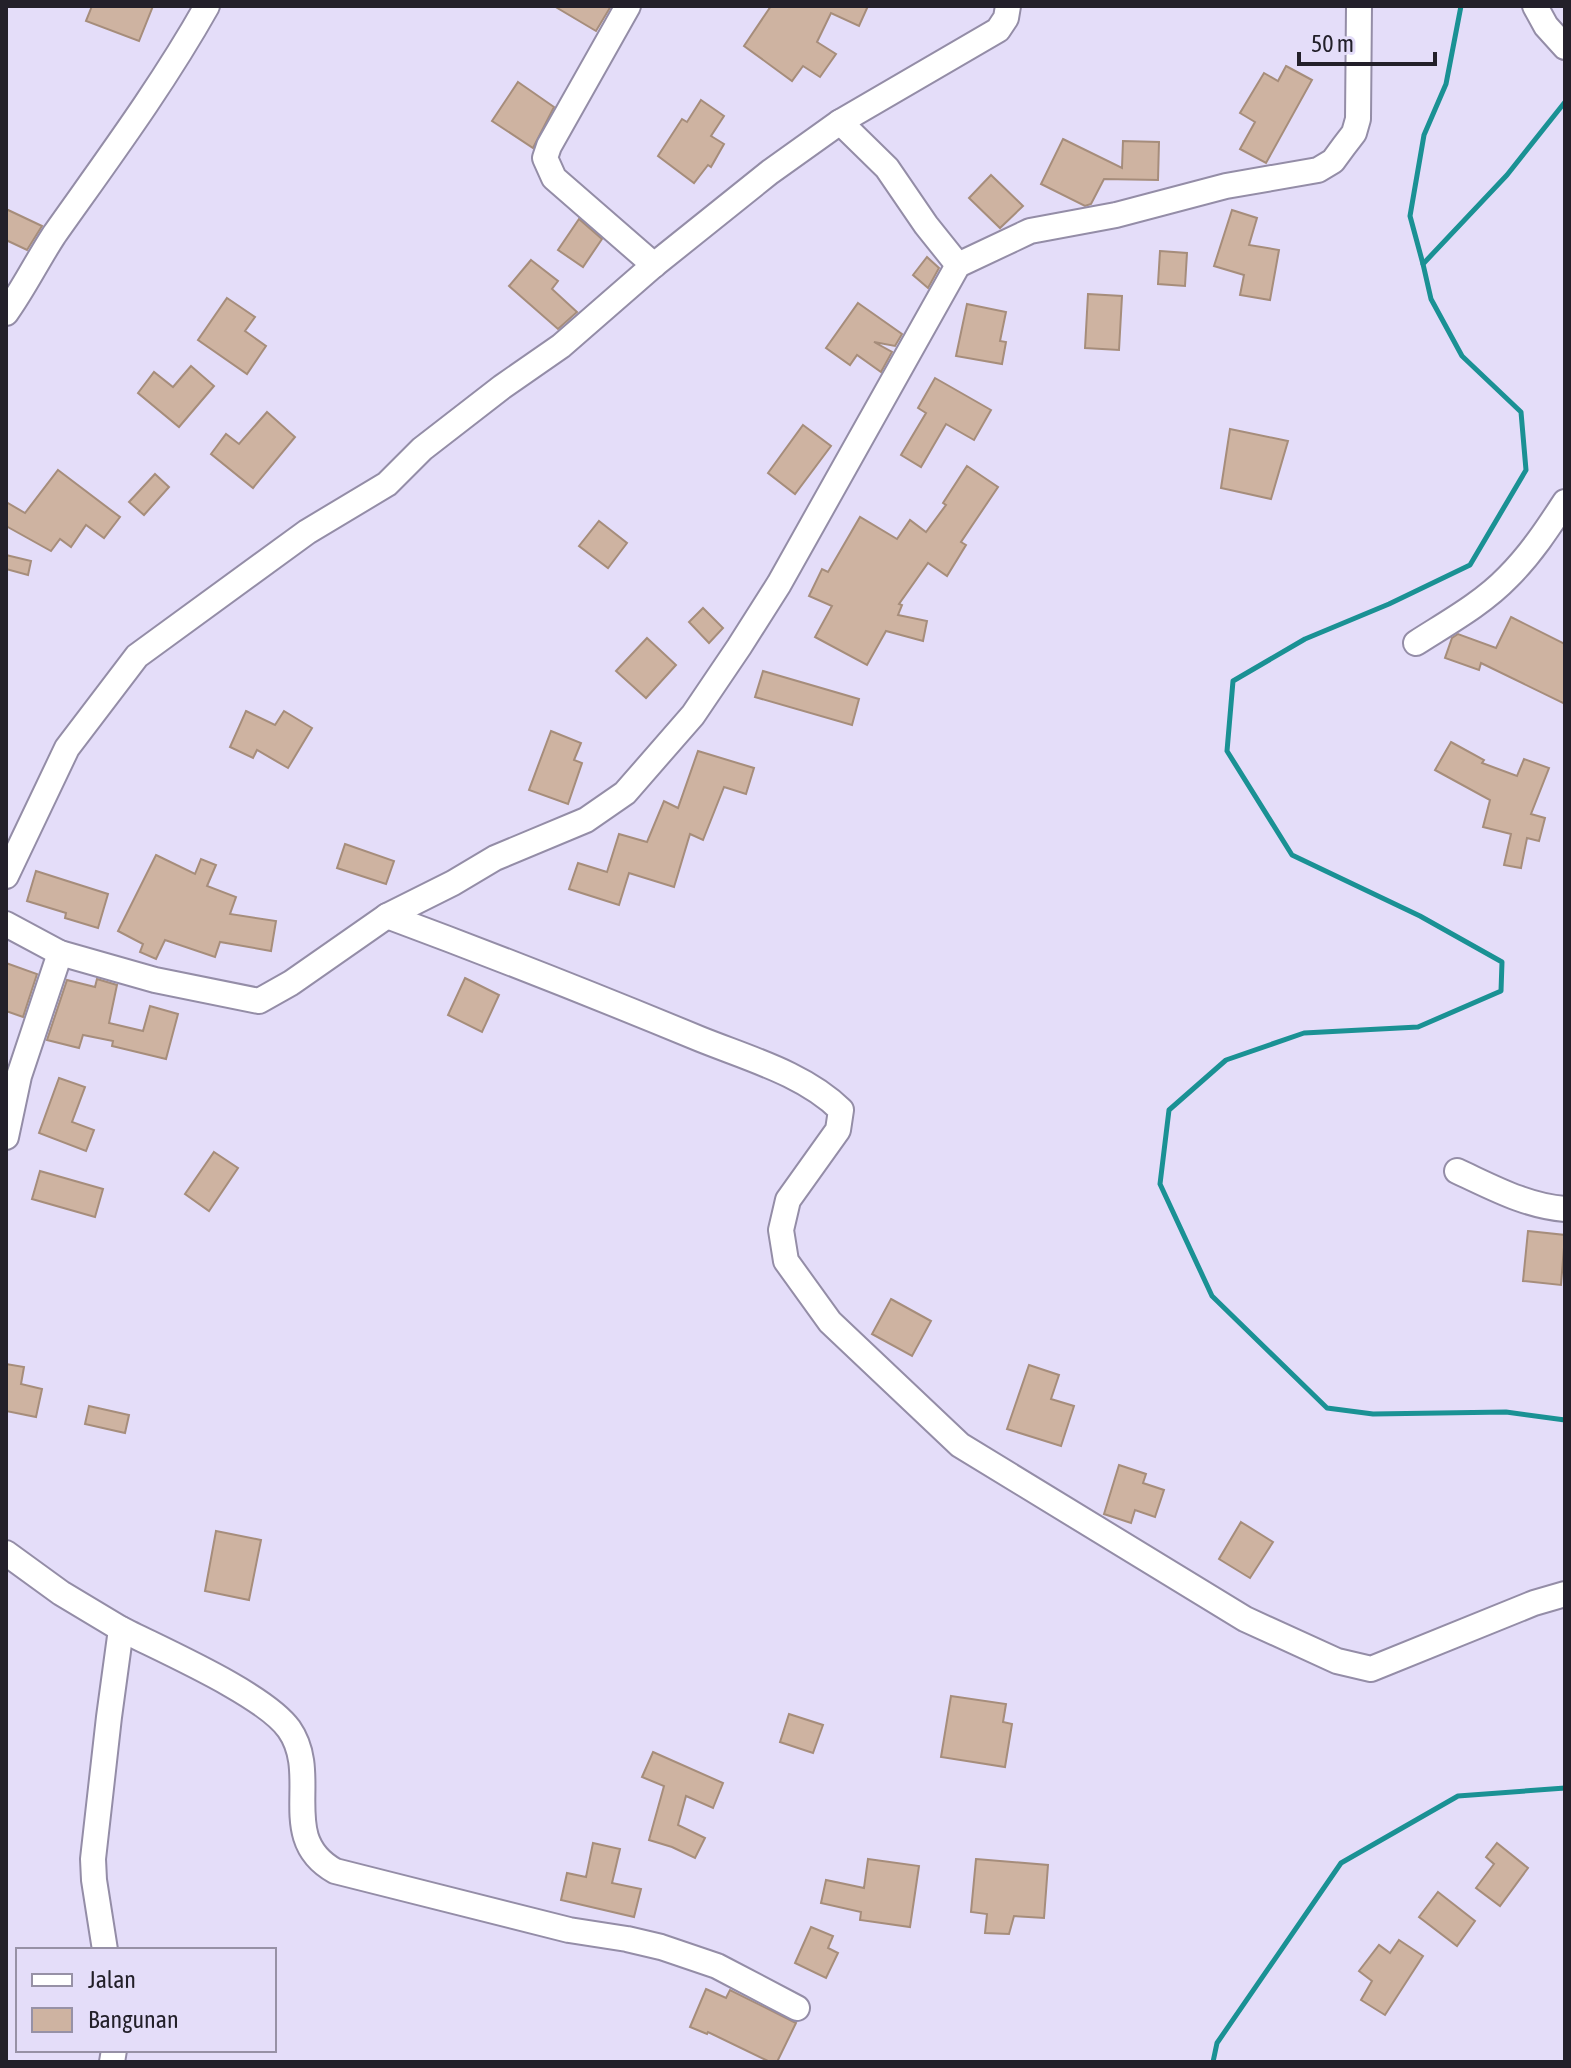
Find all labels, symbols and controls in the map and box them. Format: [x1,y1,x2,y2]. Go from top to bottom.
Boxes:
scale bar [1299,16,1435,66]
text: 50 m [1311,30,1354,57]
legend [16,1948,276,2052]
text: Jalan [88,1966,136,1993]
text: Bangunan [88,2006,179,2033]

